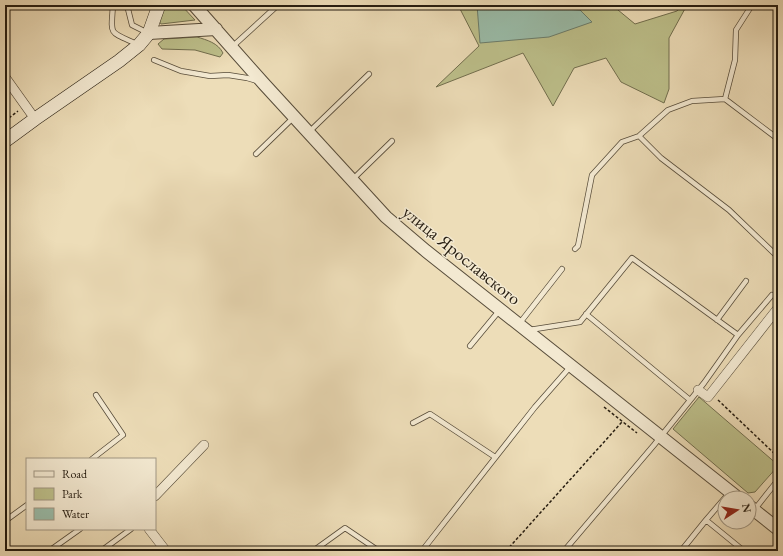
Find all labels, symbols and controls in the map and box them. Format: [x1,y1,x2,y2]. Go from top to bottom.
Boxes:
street label: улица Ярославского [398,200,526,310]
legend [26,458,156,530]
text: Road [62,466,88,482]
text: Park [62,486,83,502]
north arrow [717,490,757,530]
text: N [739,502,755,514]
text: Water [62,506,89,522]

